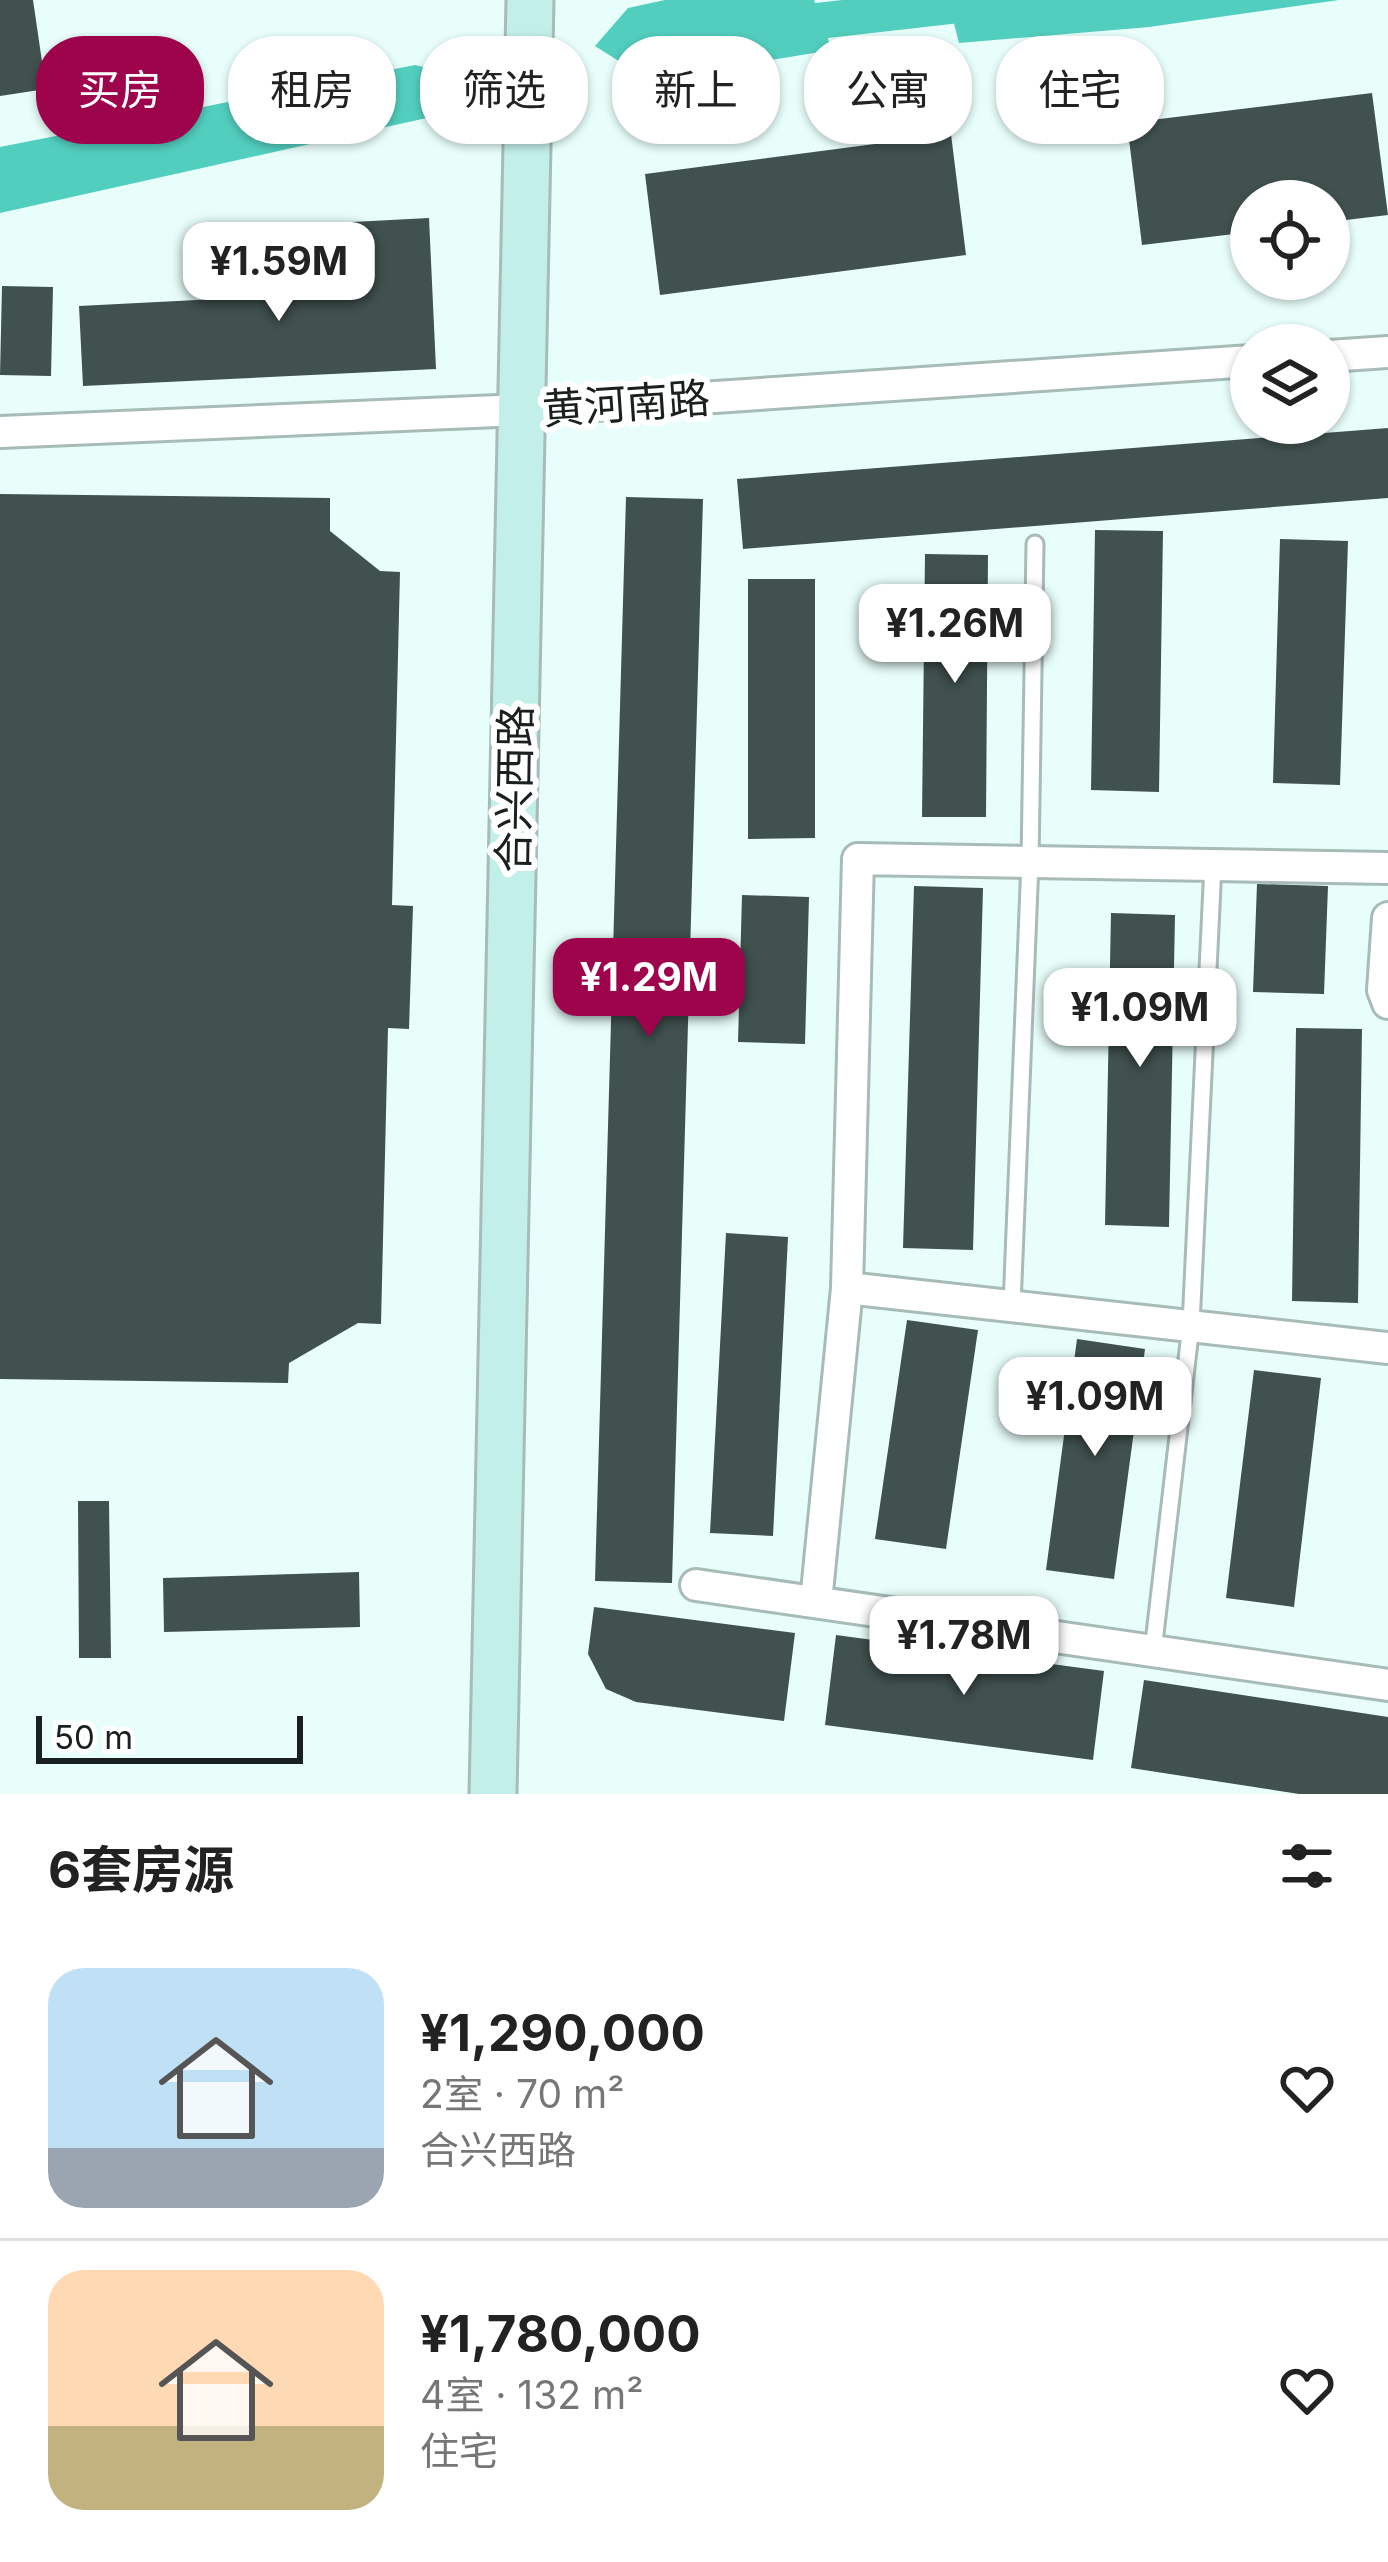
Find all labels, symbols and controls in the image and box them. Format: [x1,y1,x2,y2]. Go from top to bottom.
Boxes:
chip: 买房 [36,36,204,144]
chip: 租房 [228,36,396,144]
chip: 筛选 [420,36,588,144]
chip: 新上 [612,36,780,144]
chip: 公寓 [804,36,972,144]
chip: 住宅 [996,36,1164,144]
map controls [1230,180,1350,444]
button: locate [1230,180,1350,300]
pin: ¥1.59M [181,222,377,324]
text: ¥1.59M [210,237,348,284]
button: layers [1230,324,1350,444]
street label: 黄河南路 [540,372,712,434]
pin: ¥1.26M [857,584,1053,686]
text: ¥1.26M [886,599,1024,646]
street label: 合兴西路 [487,705,541,873]
pin: ¥1.29M [551,938,747,1040]
text: ¥1.29M [580,953,718,1000]
pin: ¥1.09M [1042,968,1238,1070]
text: ¥1.09M [1071,983,1209,1030]
pin: ¥1.09M [997,1357,1193,1459]
text: ¥1.09M [1026,1372,1164,1419]
pin: ¥1.78M [866,1596,1062,1698]
text: ¥1.78M [897,1611,1031,1658]
scale bar [36,1710,303,1763]
text: 50 m [54,1717,133,1757]
icon: filters [1274,1833,1340,1899]
text: 6套房源 [48,1839,234,1900]
text: ¥1,290,000 [420,2002,705,2063]
icon: home [144,2016,288,2160]
icon: heart [1274,2055,1340,2121]
text: 2室 · 70 m² [420,2070,624,2117]
text: 合兴西路 [420,2126,576,2173]
text: ¥1,780,000 [420,2303,701,2364]
icon: home [144,2318,288,2462]
icon: heart [1274,2357,1340,2423]
text: 4室 · 132 m² [420,2371,643,2418]
text: 住宅 [420,2427,498,2474]

